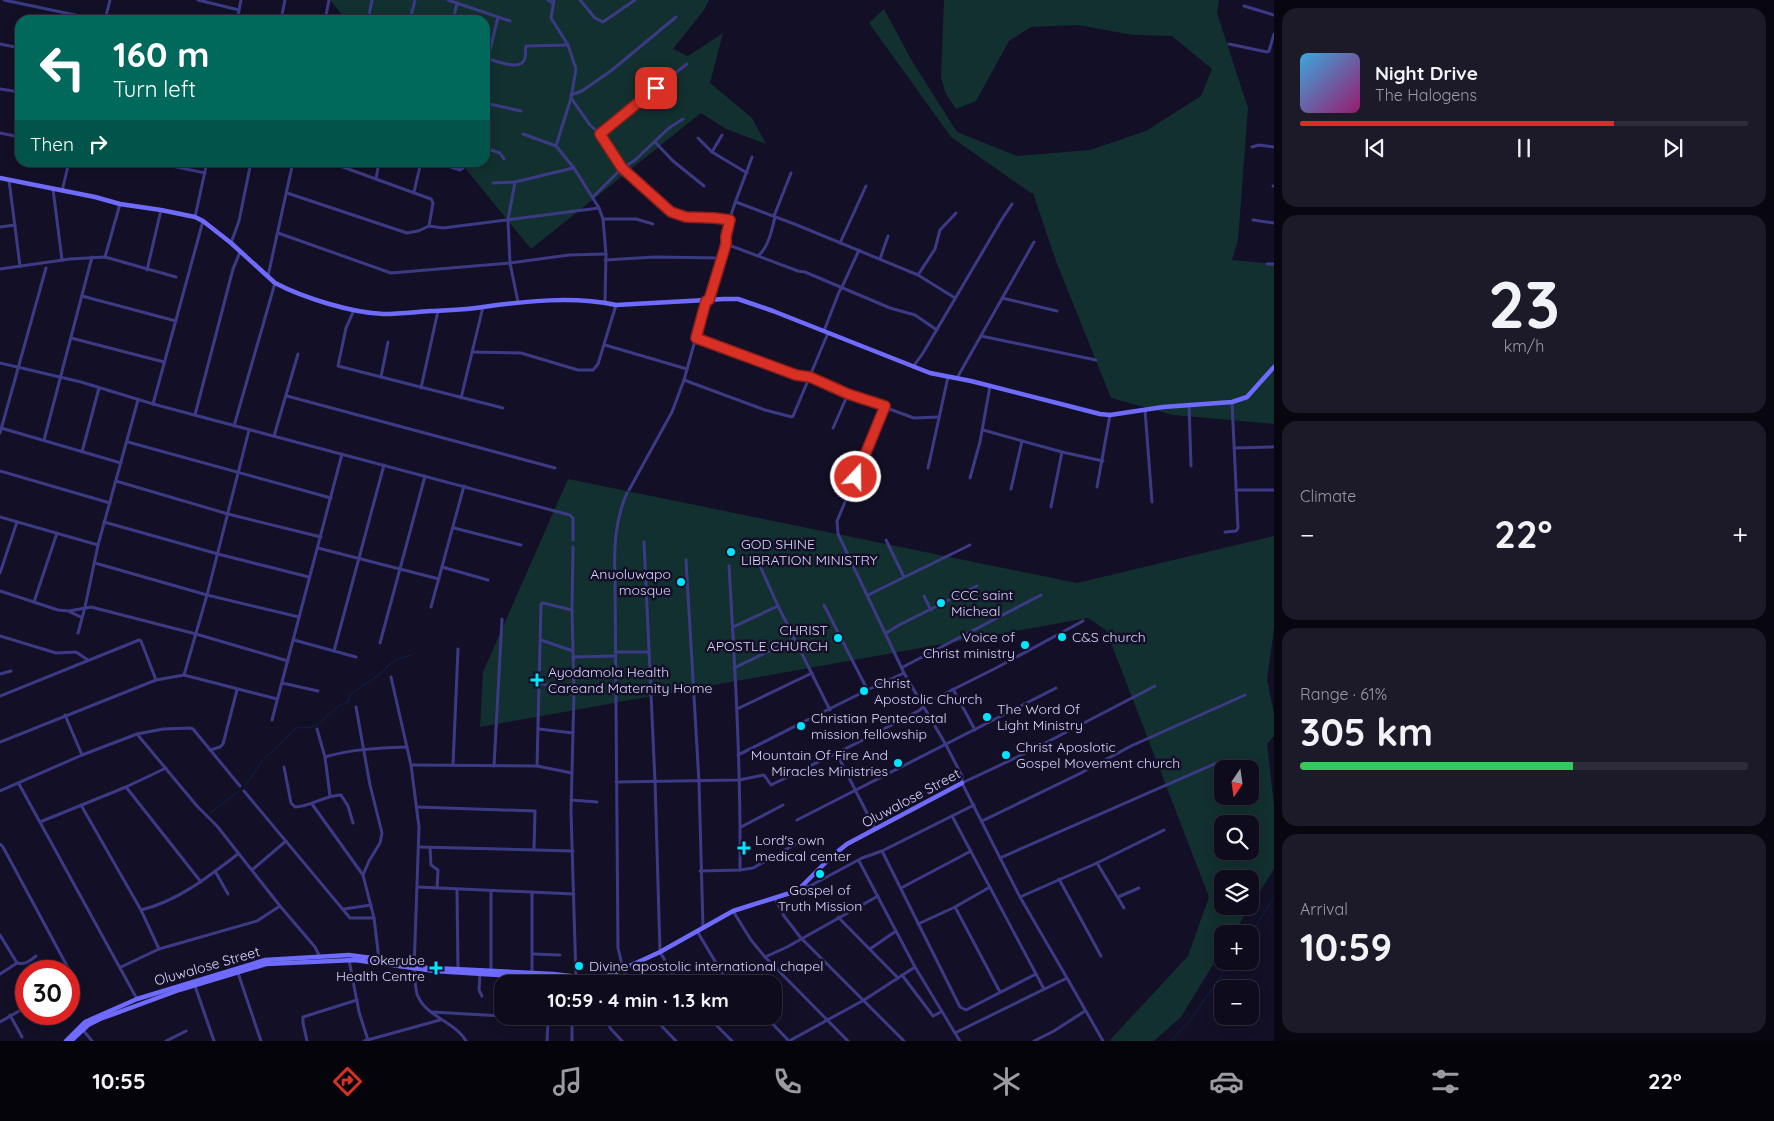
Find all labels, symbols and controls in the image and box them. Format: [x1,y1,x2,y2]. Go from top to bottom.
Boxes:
text: 160 m [113,32,210,76]
icon: left [30,35,95,100]
text: Night Drive [1375,61,1478,85]
pin [635,67,677,109]
icon: arrive [642,74,670,102]
text: Turn left [113,75,196,103]
text: The Halogens [1375,85,1477,105]
icon: right [84,130,112,158]
text: Then [30,132,74,156]
icon: previous [1361,134,1389,162]
icon: pause [1510,134,1538,162]
icon: next [1659,134,1687,162]
text: 23 [1488,263,1560,344]
text: km/h [1504,336,1544,356]
position arrow [829,450,881,502]
text: Climate [1300,486,1356,506]
text: 22° [1494,510,1552,558]
text: − [1300,517,1315,552]
text: + [1732,517,1748,552]
place label: GOD SHINE LIBRATION MINISTRY [741,535,878,569]
marker: GOD SHINE LIBRATION MINISTRY [725,546,737,558]
place label: Anuoluwapo mosque [590,565,671,599]
marker: Anuoluwapo mosque [675,576,687,588]
place label: CCC saint Micheal [951,586,1013,620]
marker: CCC saint Micheal [935,597,947,609]
place label: CHRIST APOSTLE CHURCH [707,621,828,655]
place label: Voice of Christ ministry [923,628,1015,662]
place label: C&S church [1072,628,1146,646]
marker: C&S church [1056,631,1068,643]
marker: CHRIST APOSTLE CHURCH [832,632,844,644]
marker: Voice of Christ ministry [1019,639,1031,651]
place label: Ayodamola Health Careand Maternity Home [548,663,713,697]
marker: Ayodamola Health Careand Maternity Home [530,673,544,687]
place label: Christ Apostolic Church [874,674,982,708]
text: Range · 61% [1300,684,1387,704]
marker: Christ Apostolic Church [858,685,870,697]
place label: The Word Of Light Ministry [997,700,1083,734]
text: 305 km [1300,708,1433,756]
place label: Christian Pentecostal mission fellowship [811,709,947,743]
marker: The Word Of Light Ministry [981,711,993,723]
marker: Christian Pentecostal mission fellowship [795,720,807,732]
place label: Christ Aposlotic Gospel Movement church [1016,738,1180,772]
place label: Mountain Of Fire And Miracles Ministries [751,746,888,780]
marker: Christ Aposlotic Gospel Movement church [1000,749,1012,761]
marker: Mountain Of Fire And Miracles Ministries [892,757,904,769]
north arrow [1214,760,1259,805]
map controls [1214,760,1259,1025]
street label: Oluwalose Street [859,764,964,832]
button: search [1214,815,1259,860]
place label: Lord's own medical center [755,831,852,865]
marker: Lord's own medical center [737,841,751,855]
marker: Gospel of Truth Mission [814,868,826,880]
button: layers [1214,870,1259,915]
place label: Gospel of Truth Mission [778,881,862,915]
text: Arrival [1300,899,1348,919]
text: 10:59 [1300,923,1392,971]
button: + [1214,925,1259,970]
street label: Oluwalose Street [152,942,262,990]
place label: Okerube Health Centre [336,951,425,985]
place label: Divine apostolic international chapel [589,957,823,975]
speed limit sign: 30 [15,960,80,1025]
marker: Divine apostolic international chapel [573,960,585,972]
marker: Okerube Health Centre [429,961,443,975]
button: − [1214,980,1259,1025]
text: 10:59 · 4 min · 1.3 km [547,988,729,1012]
icon: directions [330,1064,365,1099]
icon: music [550,1064,585,1099]
icon: phone [770,1064,805,1099]
icon: climate [989,1064,1024,1099]
icon: car [1209,1064,1244,1099]
icon: filters [1428,1064,1463,1099]
text: 10:55 [92,1067,146,1095]
text: 22° [1648,1067,1682,1095]

